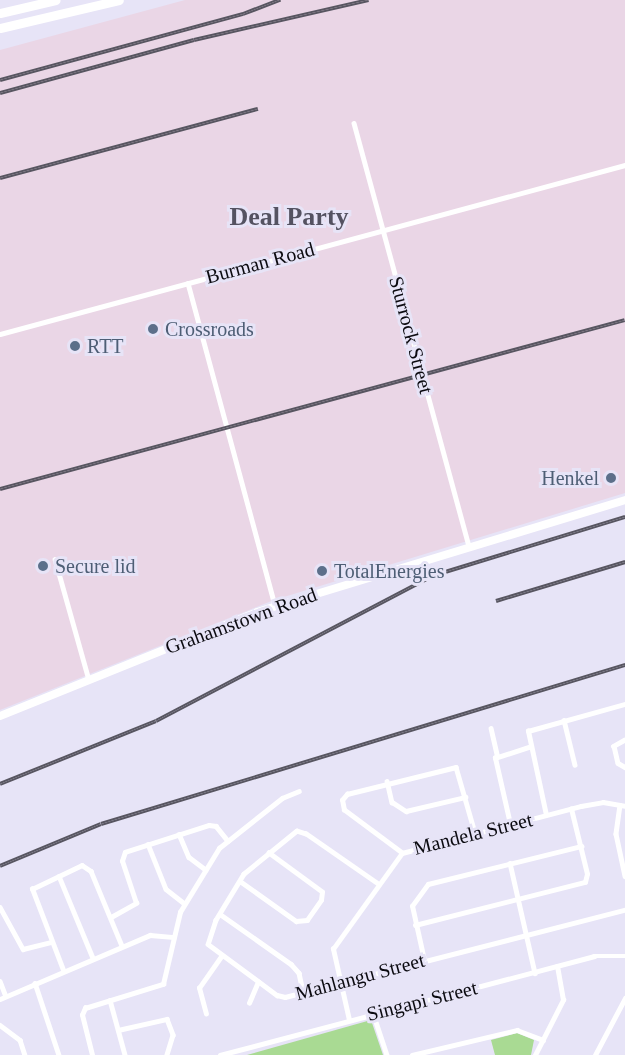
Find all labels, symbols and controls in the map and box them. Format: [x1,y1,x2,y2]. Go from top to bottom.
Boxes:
district label: Deal Party [229,201,349,233]
street label: Burman Road [203,237,317,289]
street label: Sturrock Street [384,274,438,396]
place label: Crossroads [165,317,254,341]
marker: Crossroads [146,322,160,336]
place label: RTT [87,334,124,358]
marker: RTT [68,339,82,353]
place label: Henkel [541,466,599,490]
marker: Henkel [604,471,618,485]
place label: Secure lid [55,554,136,578]
marker: Secure lid [36,559,50,573]
place label: TotalEnergies [334,559,444,583]
marker: TotalEnergies [315,564,329,578]
street label: Grahamstown Road [162,582,320,660]
street label: Mandela Street [411,808,535,860]
street label: Mahlangu Street [293,948,427,1006]
street label: Singapi Street [364,976,480,1026]

